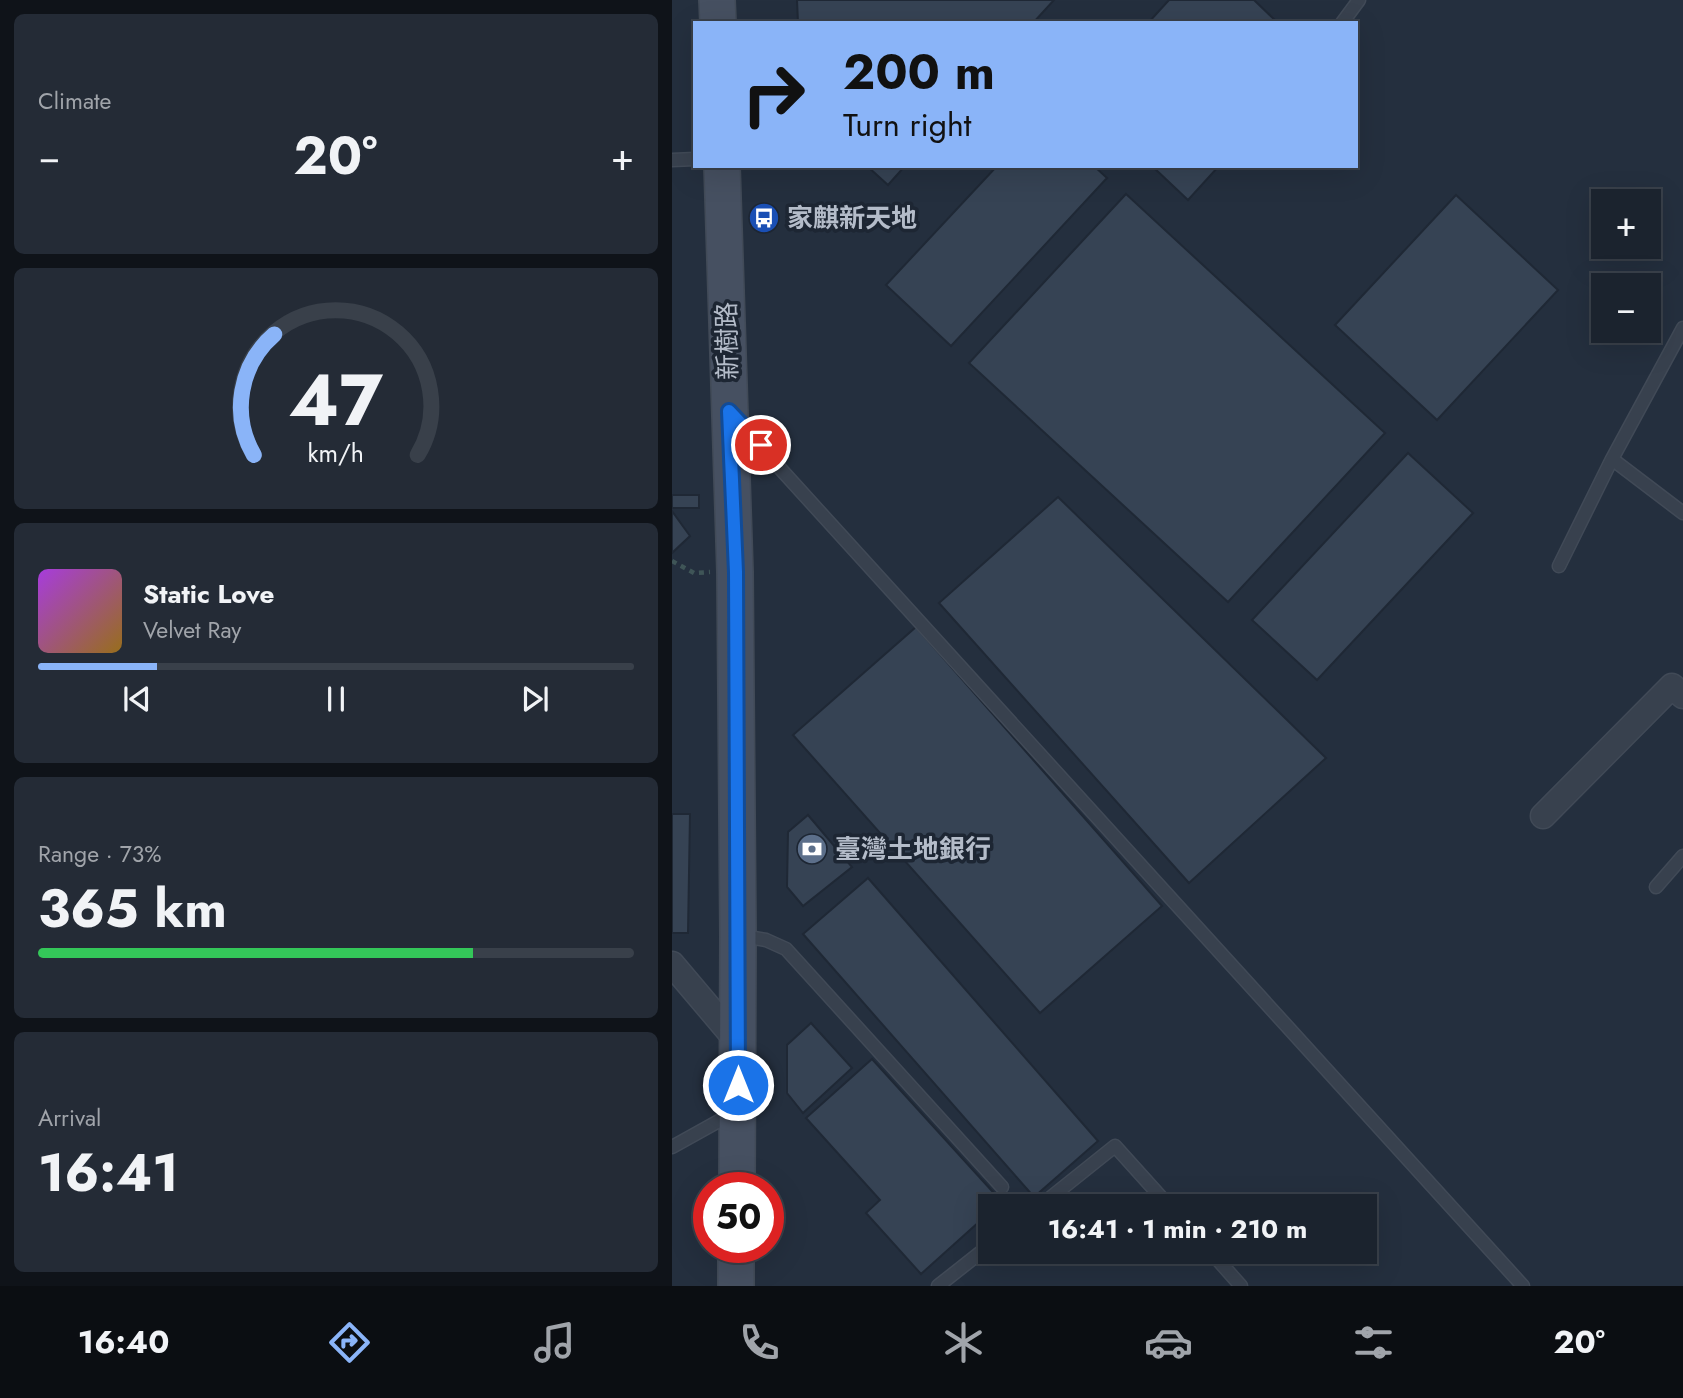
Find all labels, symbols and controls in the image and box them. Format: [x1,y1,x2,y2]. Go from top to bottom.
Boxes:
text: 200 m [843,37,995,107]
icon: right [728,49,819,140]
text: Climate [38,84,111,118]
text: Turn right [843,102,972,148]
text: 20° [294,118,378,194]
text: − [38,129,60,184]
text: + [611,129,634,184]
map controls [1591,189,1661,343]
button: + [1591,189,1661,259]
place label: 家麒新天地 [787,199,917,237]
bus stop icon: 家麒新天地 [747,201,781,235]
button: − [1591,273,1661,343]
street label: 新樹路 [707,302,747,380]
text: 47 [289,347,383,452]
pin [731,415,791,475]
icon: arrive [742,426,780,464]
text: km/h [308,434,364,470]
text: Static Love [143,575,275,613]
text: Velvet Ray [143,613,241,647]
icon: previous [118,680,156,718]
icon: pause [317,680,355,718]
icon: next [516,680,554,718]
place label: 臺灣土地銀行 [835,830,991,868]
bank icon: 臺灣土地銀行 [795,832,829,866]
text: Range · 73% [38,837,162,871]
text: 365 km [38,871,227,947]
position arrow [701,1048,775,1122]
text: Arrival [38,1101,101,1135]
text: 16:41 [38,1135,179,1211]
speed limit sign: 50 [693,1172,784,1263]
text: 16:41 · 1 min · 210 m [1048,1210,1307,1248]
icon: directions [325,1318,374,1367]
icon: music [530,1318,579,1367]
icon: phone [735,1318,784,1367]
icon: climate [939,1318,988,1367]
icon: car [1144,1318,1193,1367]
icon: filters [1349,1318,1398,1367]
text: 16:40 [78,1319,169,1365]
text: 20° [1553,1319,1605,1365]

